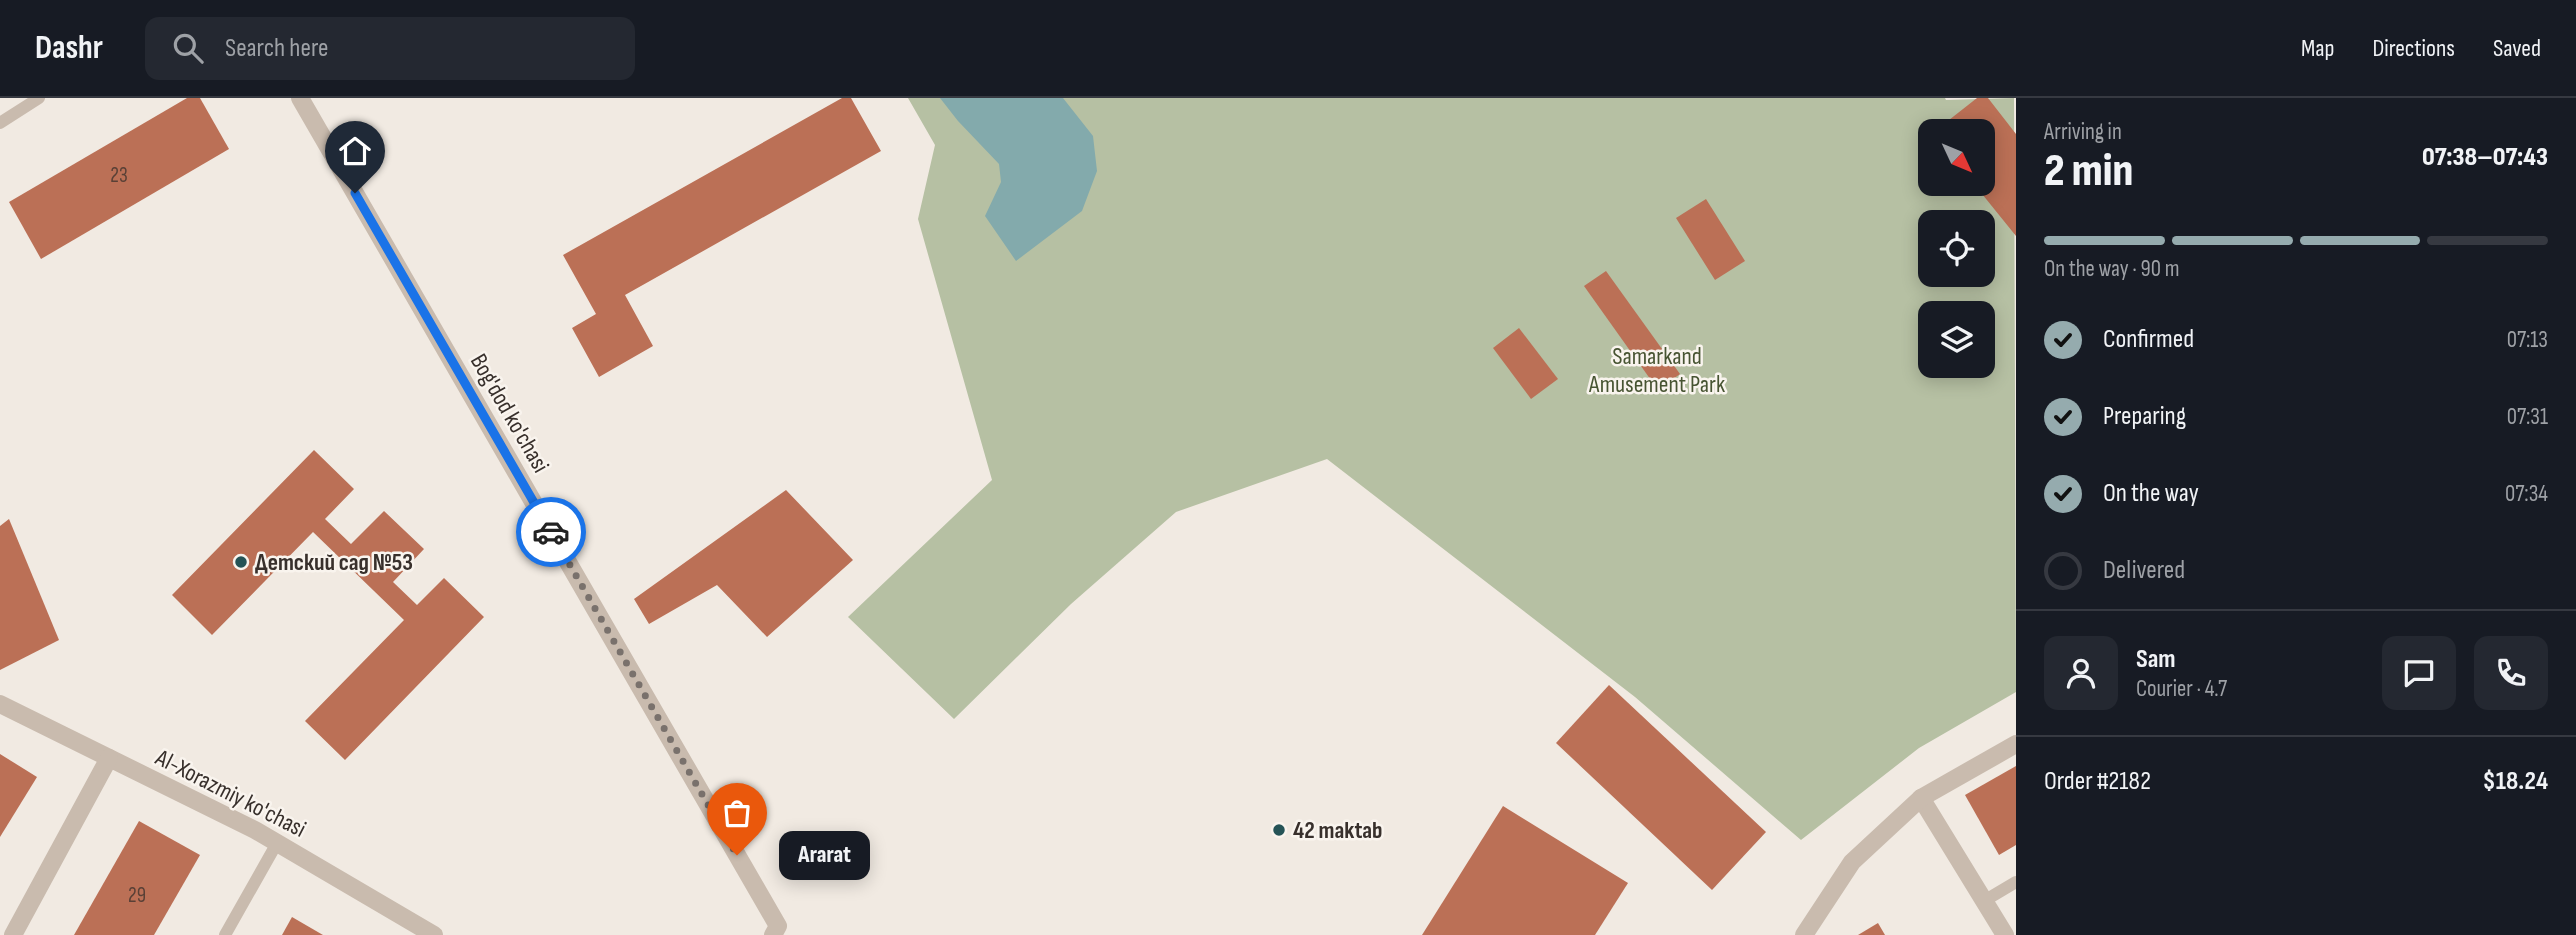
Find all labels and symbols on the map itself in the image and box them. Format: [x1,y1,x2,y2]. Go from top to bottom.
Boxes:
north arrow [1918,119,1995,196]
pin [325,121,385,193]
house number: 23 [110,163,128,188]
park label: Samarkand Amusement Park [1588,342,1725,399]
street label: Bog'dod ko'chasi [464,349,555,478]
courier [516,497,586,567]
place label: Детский сад №53 [255,548,413,577]
marker: Детский сад №53 [233,554,249,570]
street label: Al-Xorazmiy ko'chasi [150,743,311,844]
pin [707,783,767,855]
place label: 42 maktab [1293,816,1383,845]
marker: 42 maktab [1271,822,1287,838]
callout: Ararat [779,830,870,880]
house number: 29 [128,883,146,908]

